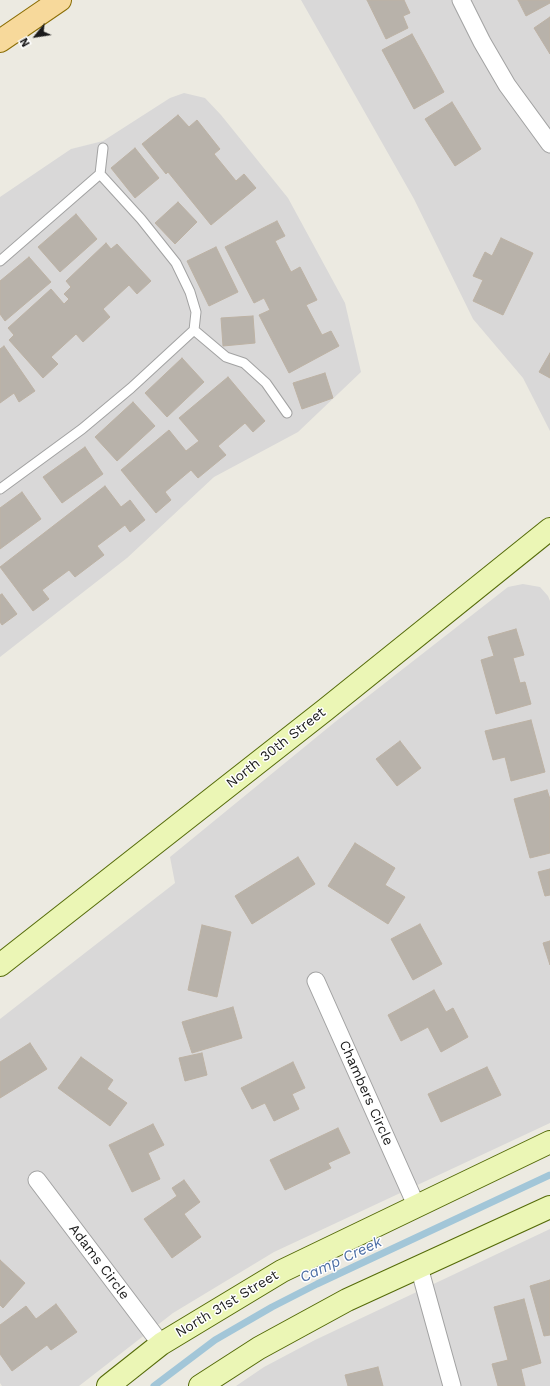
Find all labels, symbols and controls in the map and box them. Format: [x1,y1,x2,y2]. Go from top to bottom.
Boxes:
north arrow [16,16,56,56]
text: N [18,35,33,49]
street label: North 30th Street [223,704,329,792]
street label: Chambers Circle [335,1038,397,1148]
street label: Adams Circle [65,1221,133,1303]
water label: Camp Creek [297,1233,385,1287]
street label: North 31st Street [173,1267,281,1341]

